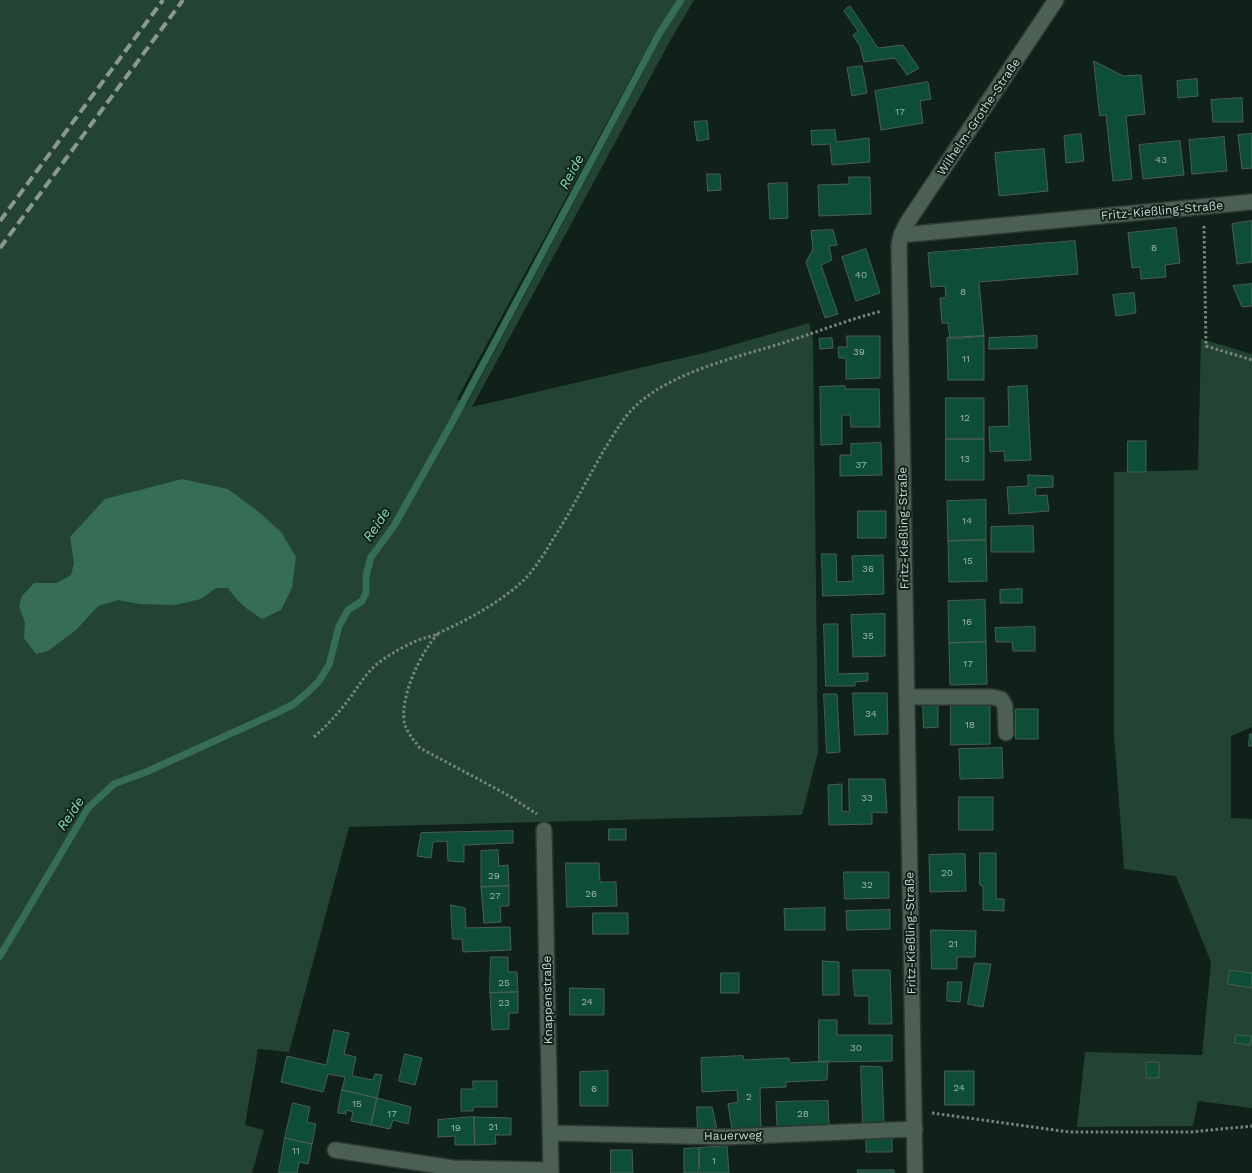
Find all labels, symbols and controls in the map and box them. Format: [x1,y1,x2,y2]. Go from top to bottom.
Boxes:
street label: Wilhelm-Grothe-Straße [934,56,1024,178]
house number: 17 [895,106,905,118]
water label: Reide [556,152,588,192]
house number: 43 [1155,154,1167,166]
street label: Fritz-Kießling-Straße [1100,198,1224,224]
house number: 6 [1151,242,1157,254]
house number: 40 [855,269,867,281]
house number: 8 [960,286,966,298]
house number: 39 [853,346,865,358]
house number: 11 [962,353,970,365]
house number: 12 [960,412,970,424]
house number: 13 [960,453,970,465]
house number: 37 [855,459,867,471]
street label: Fritz-Kießling-Straße [896,467,912,589]
water label: Reide [360,505,394,545]
house number: 14 [962,515,972,527]
house number: 15 [963,555,973,567]
house number: 36 [862,563,874,575]
house number: 16 [962,616,972,628]
house number: 35 [862,630,874,642]
house number: 17 [963,658,973,670]
house number: 34 [865,708,877,720]
house number: 18 [965,719,975,731]
house number: 33 [861,792,873,804]
water label: Reide [54,794,88,834]
house number: 20 [941,867,953,879]
house number: 29 [488,870,500,882]
street label: Fritz-Kießling-Straße [903,872,919,994]
house number: 32 [861,879,873,891]
house number: 26 [585,888,597,900]
house number: 27 [489,890,501,902]
house number: 21 [948,938,958,950]
street label: Knappenstraße [540,956,556,1044]
house number: 25 [498,977,510,989]
house number: 24 [581,996,593,1008]
house number: 23 [498,997,510,1009]
house number: 30 [850,1042,862,1054]
house number: 24 [953,1082,965,1094]
house number: 6 [591,1083,597,1095]
house number: 2 [746,1091,752,1103]
house number: 15 [352,1098,362,1110]
house number: 17 [387,1108,397,1120]
house number: 28 [797,1108,809,1120]
house number: 21 [488,1121,498,1133]
house number: 19 [451,1122,461,1134]
street label: Hauerweg [704,1128,762,1144]
house number: 11 [292,1145,300,1157]
house number: 1 [712,1155,716,1167]

